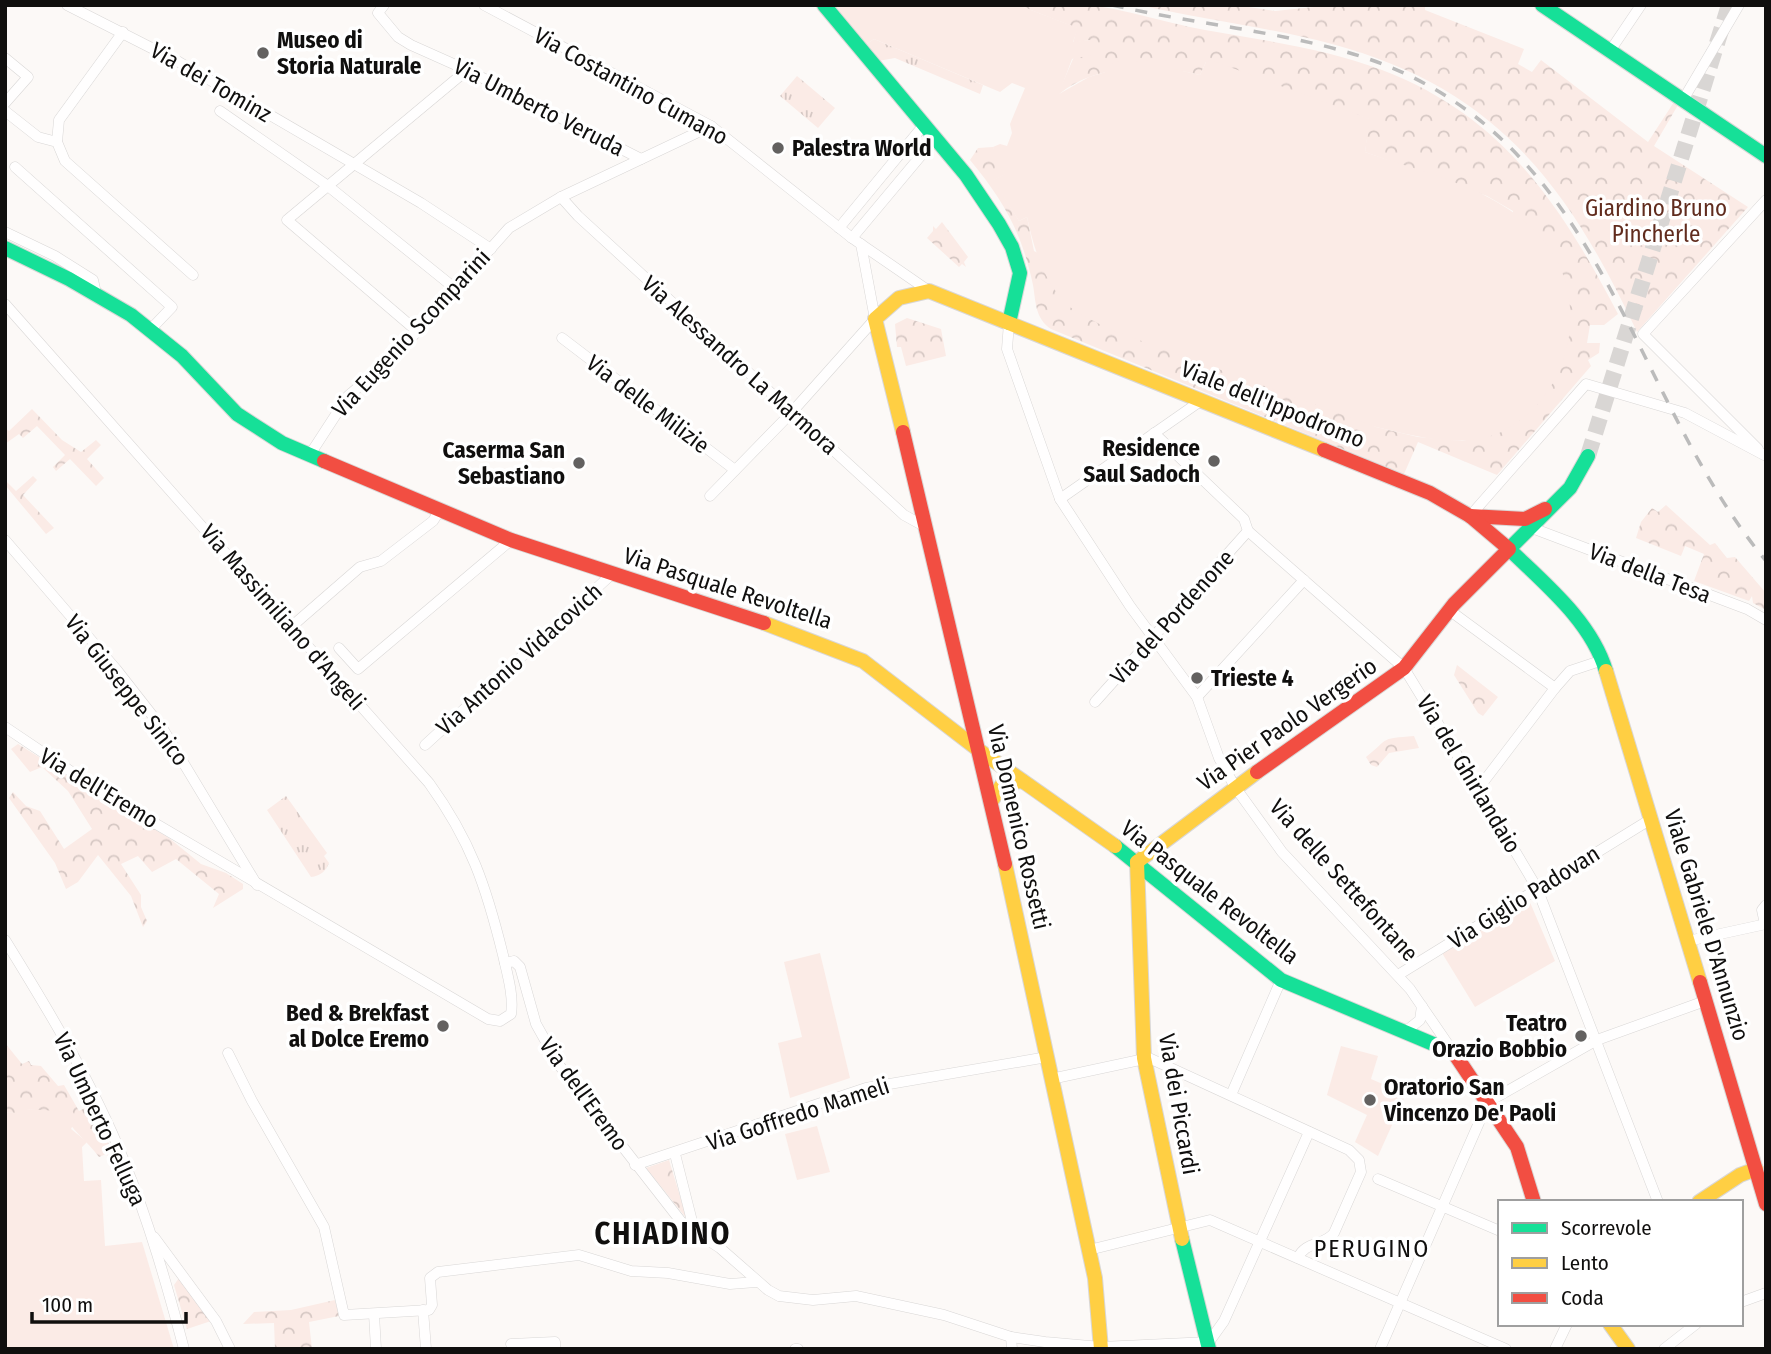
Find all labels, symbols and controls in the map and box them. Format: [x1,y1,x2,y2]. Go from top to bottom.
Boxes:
street label: Via Costantino Cumano [529,21,733,151]
place label: Museo di Storia Naturale [277,26,422,80]
street label: Via dei Tominz [145,36,277,128]
marker: Museo di Storia Naturale [255,45,271,61]
street label: Via Umberto Veruda [449,52,629,162]
place label: Palestra World [792,134,932,162]
marker: Palestra World [770,140,786,156]
park label: Giardino Bruno Pincherle [1585,194,1727,248]
street label: Via Eugenio Scomparini [326,243,496,423]
street label: Via Alessandro La Marmora [636,270,844,460]
street label: Via delle Milizie [581,349,715,459]
street label: Viale dell'Ippodromo [1177,354,1369,454]
place label: Residence Saul Sadoch [1083,434,1200,488]
place label: Caserma San Sebastiano [443,436,565,490]
marker: Residence Saul Sadoch [1206,453,1222,469]
marker: Caserma San Sebastiano [571,455,587,471]
street label: Via Massimiliano d'Angeli [195,518,371,716]
street label: Via della Tesa [1585,537,1715,609]
street label: Via Pasquale Revoltella [620,541,836,635]
street label: Via del Pordenone [1104,544,1240,690]
street label: Via Antonio Vidacovich [430,577,608,741]
street label: Via Giuseppe Sinico [59,609,195,771]
street label: Via Pier Paolo Vergerio [1192,652,1382,796]
place label: Trieste 4 [1211,664,1294,692]
marker: Trieste 4 [1189,670,1205,686]
street label: Via del Ghirlandaio [1411,690,1527,858]
street label: Via Domenico Rossetti [982,722,1056,932]
street label: Via dell'Eremo [35,742,163,834]
street label: Via delle Settefontane [1264,793,1424,967]
street label: Viale Gabriele D'Annunzio [1658,806,1756,1044]
street label: Via Pasquale Revoltella [1116,814,1304,970]
street label: Via Giglio Padovan [1443,839,1605,955]
place label: Bed & Brekfast al Dolce Eremo [286,999,430,1053]
place label: Teatro Orazio Bobbio [1432,1009,1567,1063]
marker: Bed & Brekfast al Dolce Eremo [435,1018,451,1034]
street label: Via Umberto Felluga [48,1028,152,1210]
marker: Teatro Orazio Bobbio [1573,1028,1589,1044]
street label: Via dei Piccardi [1153,1031,1205,1177]
street label: Via dell'Eremo [533,1032,635,1156]
street label: Via Goffredo Mameli [703,1071,893,1157]
place label: Oratorio San Vincenzo De' Paoli [1383,1073,1556,1127]
marker: Oratorio San Vincenzo De' Paoli [1362,1092,1378,1108]
legend [1498,1200,1743,1326]
text: Scorrevole [1561,1215,1652,1241]
district label: CHIADINO [595,1216,731,1252]
district label: PERUGINO [1314,1235,1430,1263]
text: Lento [1561,1250,1609,1276]
scale bar [32,1280,186,1324]
text: Coda [1561,1285,1604,1311]
text: 100 m [42,1292,93,1318]

